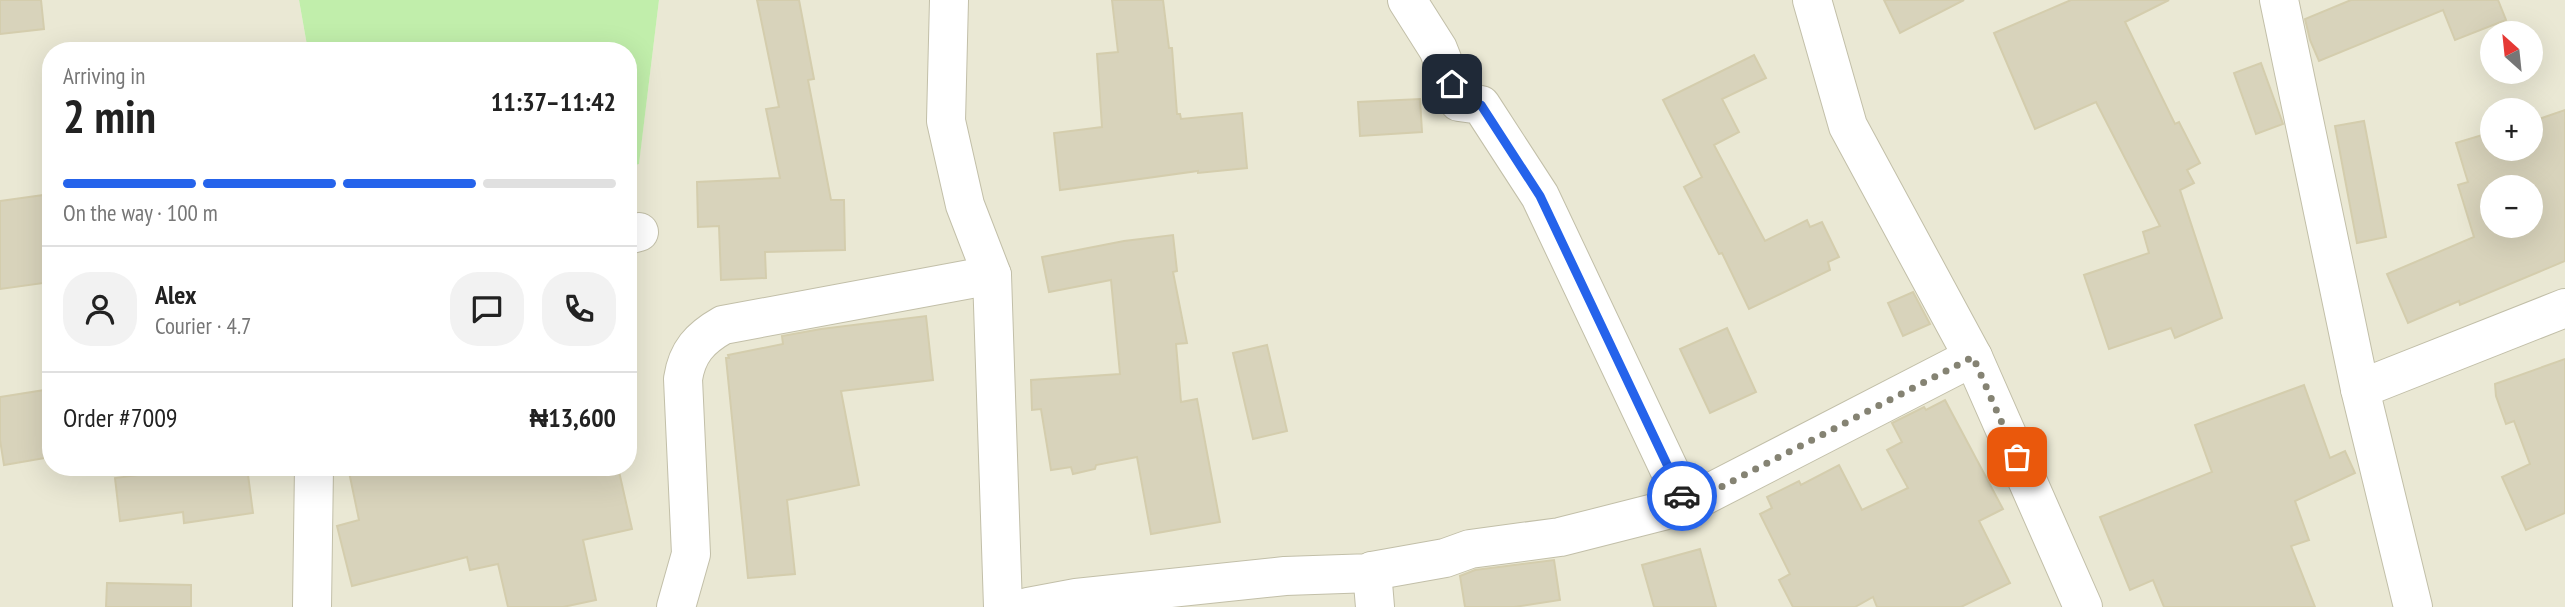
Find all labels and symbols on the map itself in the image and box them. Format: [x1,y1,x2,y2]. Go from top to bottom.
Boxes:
north arrow [2480,21,2543,84]
pin [1422,54,1482,114]
pin [1987,427,2047,487]
courier [1647,461,1717,531]

